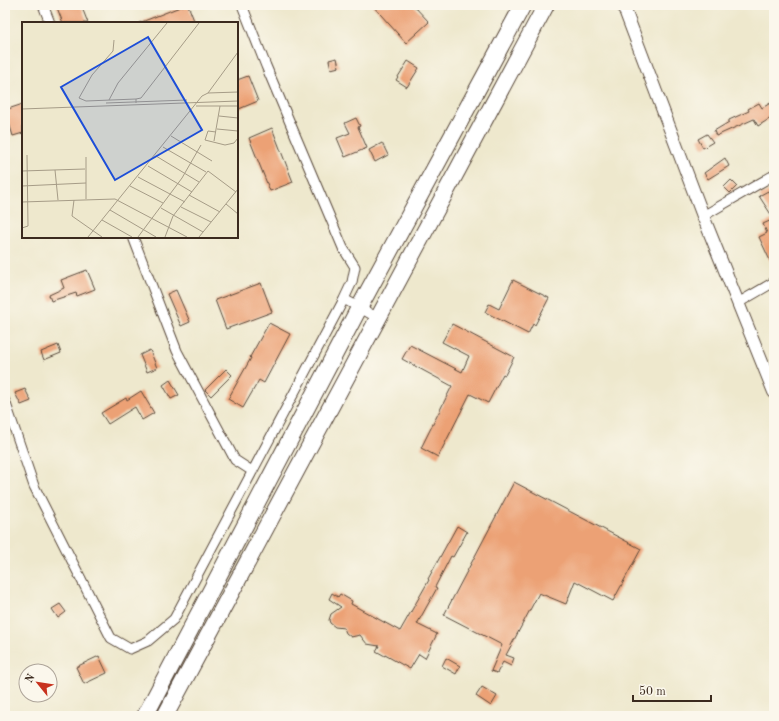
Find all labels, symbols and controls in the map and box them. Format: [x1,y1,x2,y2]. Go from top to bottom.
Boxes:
inset map [22,22,238,238]
north arrow [18,663,58,703]
text: N [24,672,38,685]
scale bar [633,677,711,703]
text: 50 m [639,685,666,698]

